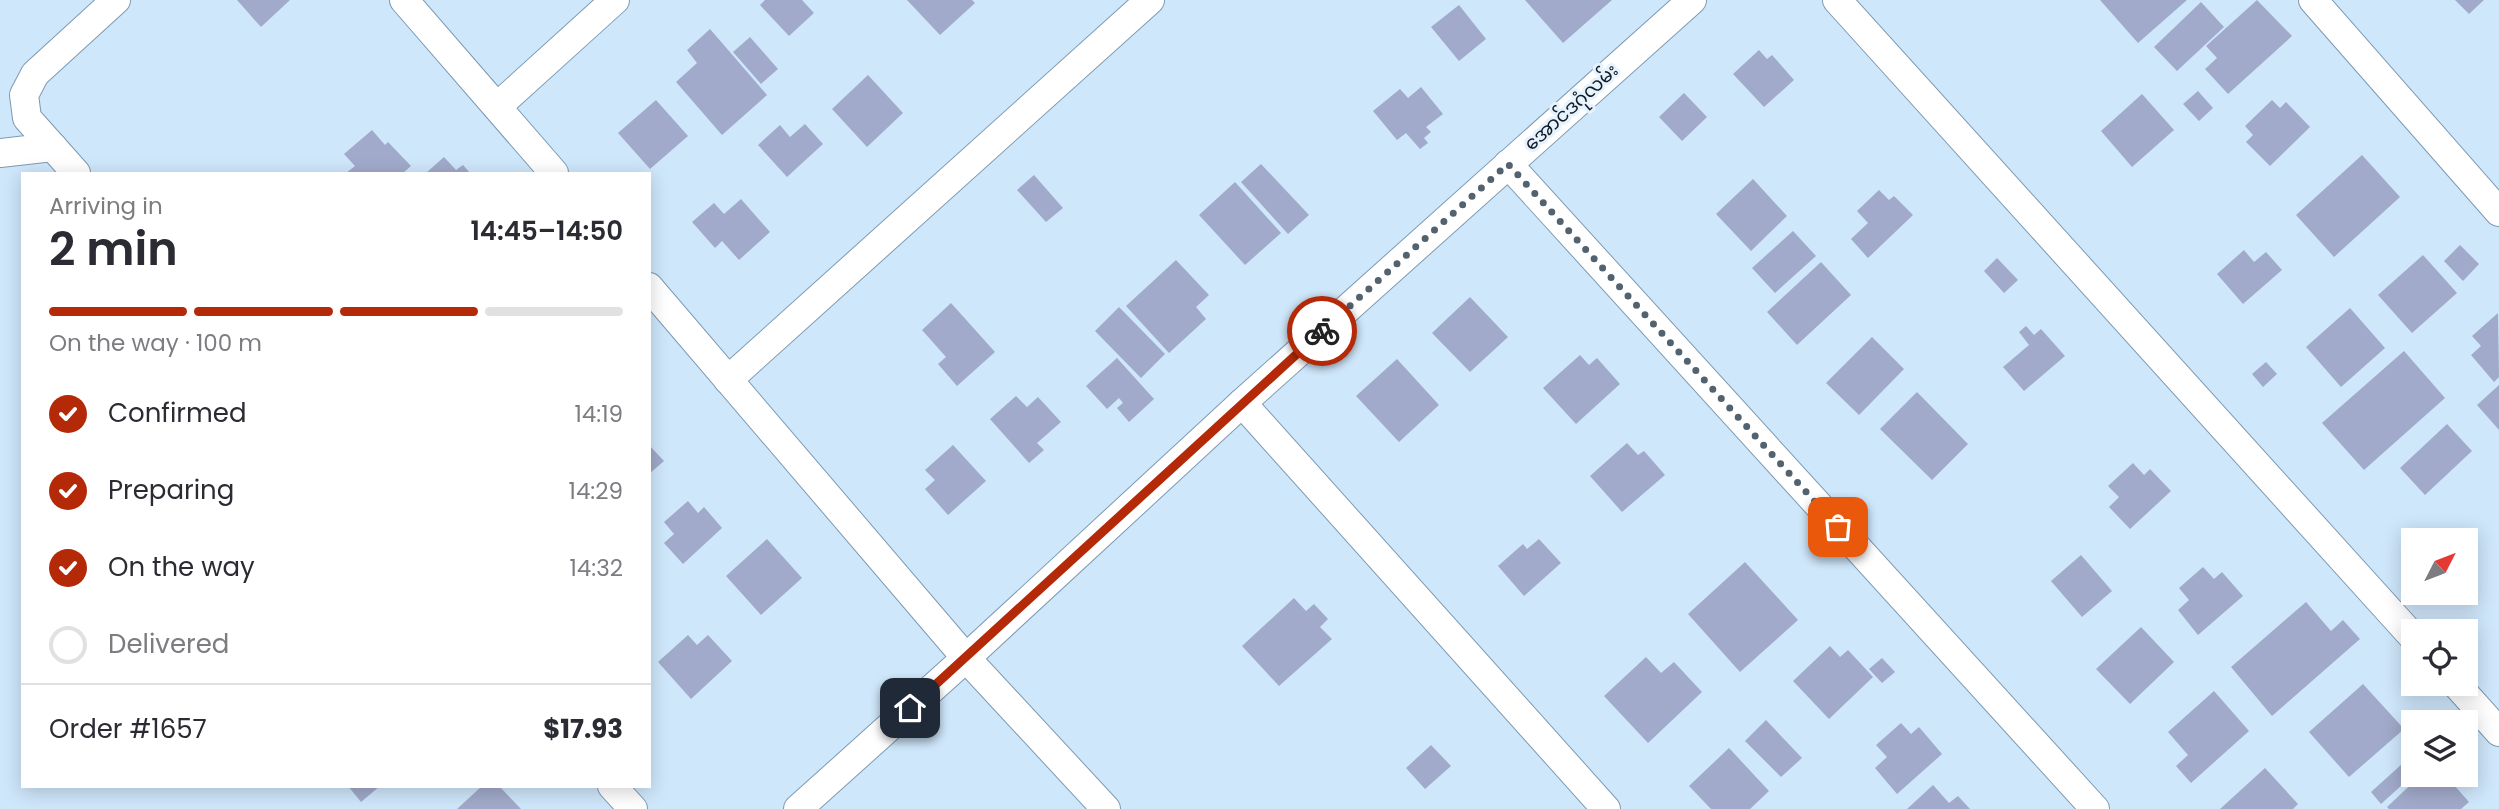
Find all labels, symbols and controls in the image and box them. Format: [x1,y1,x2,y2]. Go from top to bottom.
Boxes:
street label: အောင်ဒဂုံလမ်း [1517,57,1626,159]
text: Arriving in [49,190,163,222]
text: 14:45–14:50 [470,213,623,249]
text: 2 min [49,217,178,281]
courier [1287,296,1357,366]
icon: bike [1303,312,1341,350]
text: On the way · 100 m [49,327,262,359]
icon: check [49,395,87,433]
text: Confirmed [108,395,246,431]
text: 14:19 [574,398,623,430]
icon: check [49,472,87,510]
text: Preparing [108,472,234,508]
text: 14:29 [569,475,623,507]
pin [1808,497,1868,557]
icon: bag [1819,508,1857,546]
north arrow [2401,528,2478,606]
map controls [2401,528,2478,787]
icon: check [49,549,87,587]
text: On the way [108,549,255,585]
text: 14:32 [570,552,623,584]
button: locate [2401,619,2478,696]
text: Delivered [108,626,229,662]
pin [880,678,940,738]
icon: home [891,689,929,727]
button: layers [2401,710,2478,787]
text: Order #1657 [49,711,207,747]
text: $17.93 [543,711,623,747]

